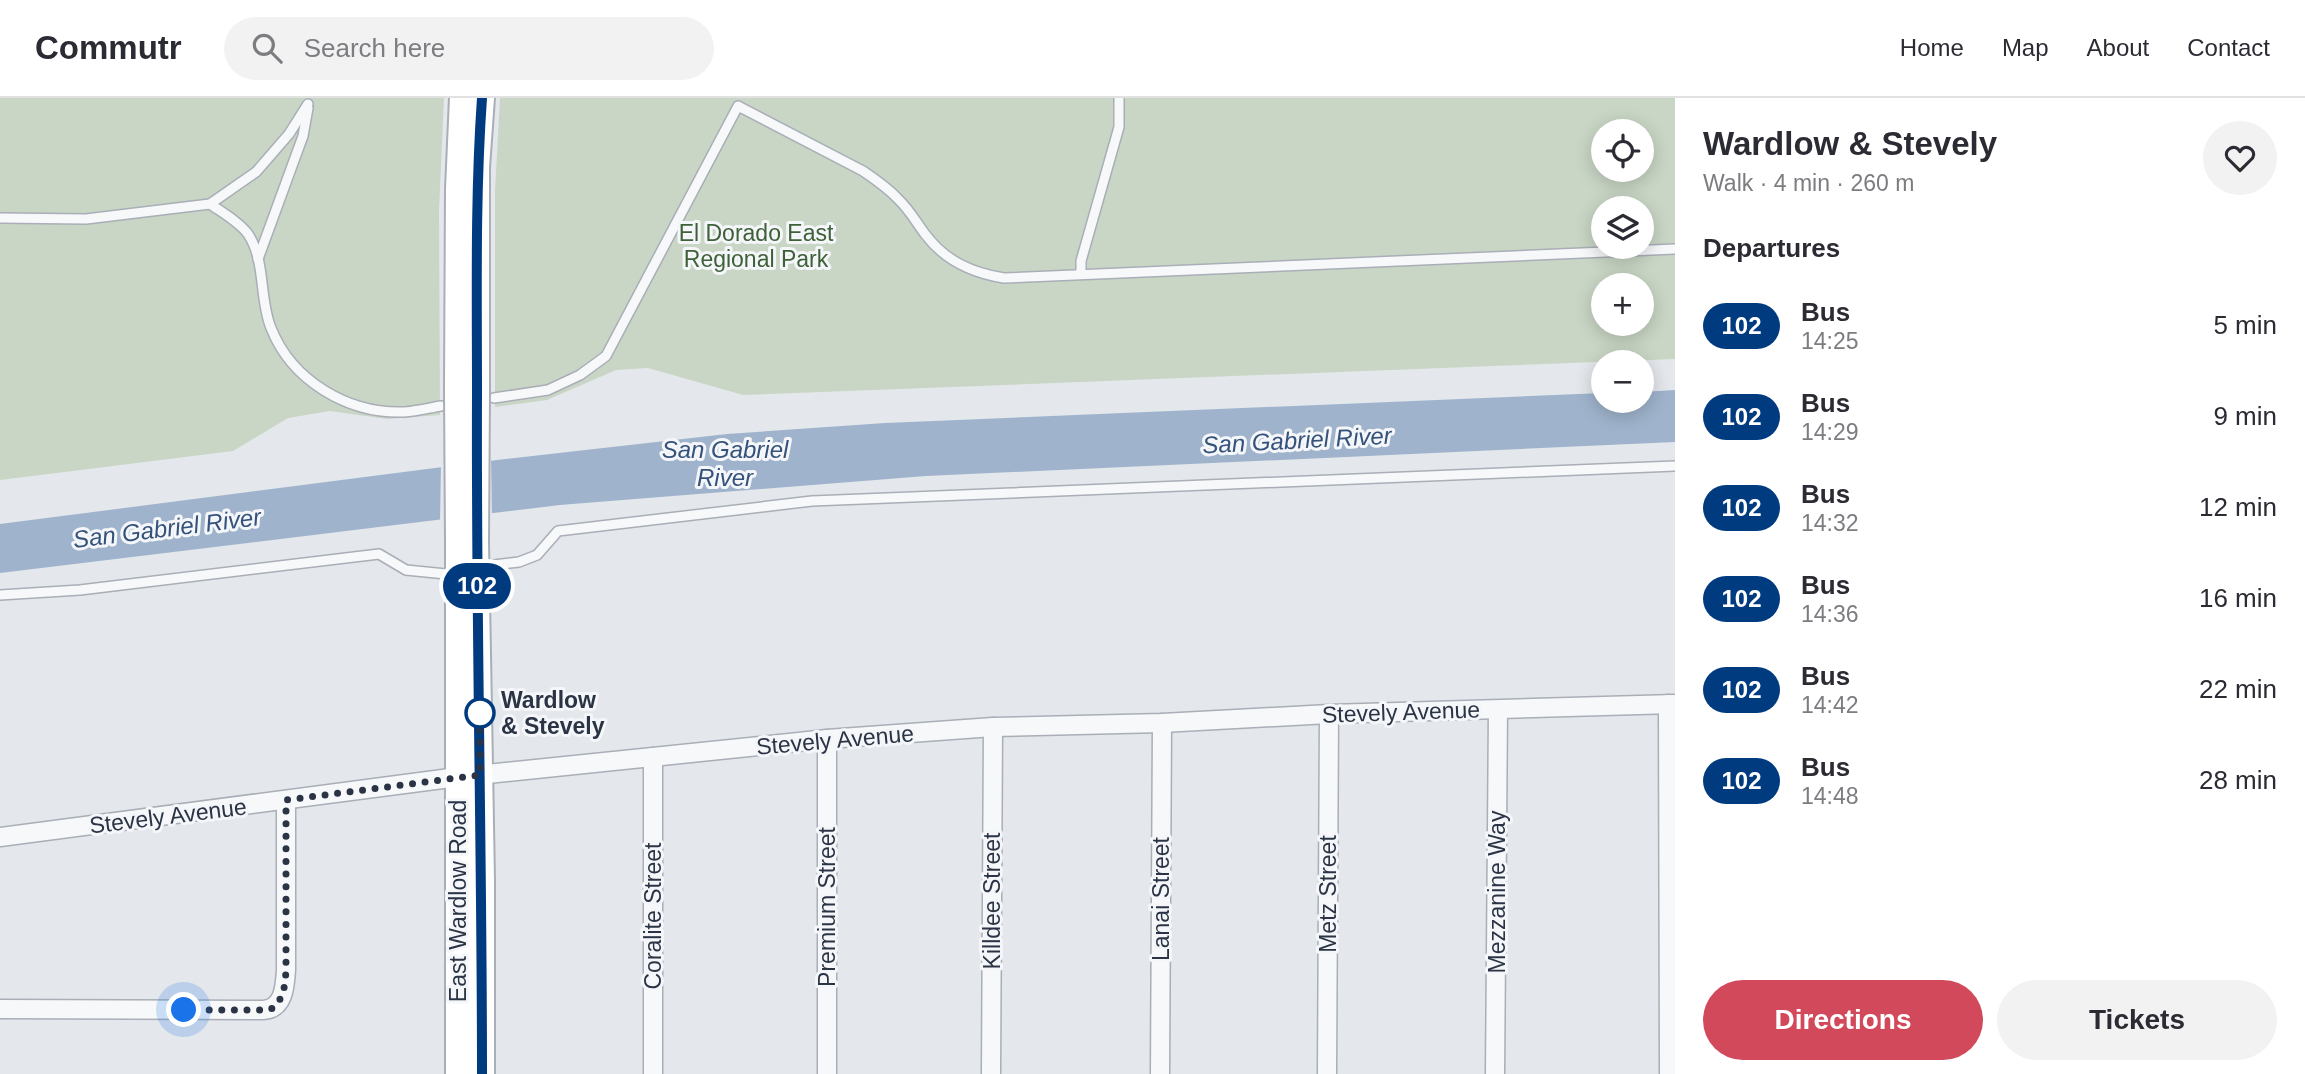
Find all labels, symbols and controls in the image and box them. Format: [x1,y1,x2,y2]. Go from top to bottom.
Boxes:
search box [224,17,714,80]
text: Commutr [35,29,182,66]
icon: search [248,29,286,67]
text: Search here [304,33,445,63]
text: Home [1900,34,1964,61]
text: Map [2002,34,2049,61]
text: About [2087,34,2149,61]
text: Contact [2187,34,2270,61]
map controls [1591,119,1654,413]
button: locate [1591,119,1654,182]
button: heart [2203,121,2277,195]
text: Wardlow & Stevely [1703,125,1997,162]
text: Walk · 4 min · 260 m [1703,170,1914,196]
button: layers [1591,196,1654,259]
park label: El Dorado East Regional Park [679,220,834,272]
text: Departures [1703,233,1840,263]
button: + [1591,273,1654,336]
text: Bus [1801,297,1850,327]
text: 5 min [2213,310,2277,340]
text: 102 [1721,312,1762,339]
text: 14:25 [1801,328,1859,354]
button: − [1591,350,1654,413]
text: Bus [1801,388,1850,418]
text: 9 min [2213,401,2277,431]
text: 102 [1721,403,1762,430]
text: 14:29 [1801,419,1859,445]
water label: San Gabriel River [1202,422,1393,458]
water label: San Gabriel River [662,436,789,491]
text: Bus [1801,479,1850,509]
text: 12 min [2199,492,2277,522]
text: 102 [1721,494,1762,521]
water label: San Gabriel River [71,503,264,553]
text: 14:32 [1801,510,1859,536]
line badge: 102 [437,563,517,609]
text: Bus [1801,570,1850,600]
text: 102 [457,572,497,599]
text: 16 min [2199,583,2277,613]
text: 102 [1721,585,1762,612]
text: 14:36 [1801,601,1859,627]
text: Bus [1801,661,1850,691]
text: 22 min [2199,674,2277,704]
text: 102 [1721,676,1762,703]
place label: Wardlow & Stevely [501,687,605,739]
text: 14:42 [1801,692,1859,718]
street label: Stevely Avenue [1322,696,1480,728]
marker: Wardlow & Stevely [465,698,495,728]
street label: Stevely Avenue [755,720,915,760]
text: Bus [1801,752,1850,782]
text: 28 min [2199,765,2277,795]
text: 102 [1721,767,1762,794]
text: 14:48 [1801,783,1859,809]
street label: Stevely Avenue [88,793,248,839]
street label: East Wardlow Road [445,800,471,1002]
street label: Mezzanine Way [1484,810,1510,973]
street label: Premium Street [814,827,840,987]
street label: Killdee Street [979,832,1005,969]
street label: Metz Street [1315,835,1341,953]
street label: Lanai Street [1148,836,1174,961]
street label: Coralite Street [640,842,666,990]
button: Directions [1703,980,1983,1060]
button: Tickets [1997,980,2277,1060]
your location [166,992,201,1027]

